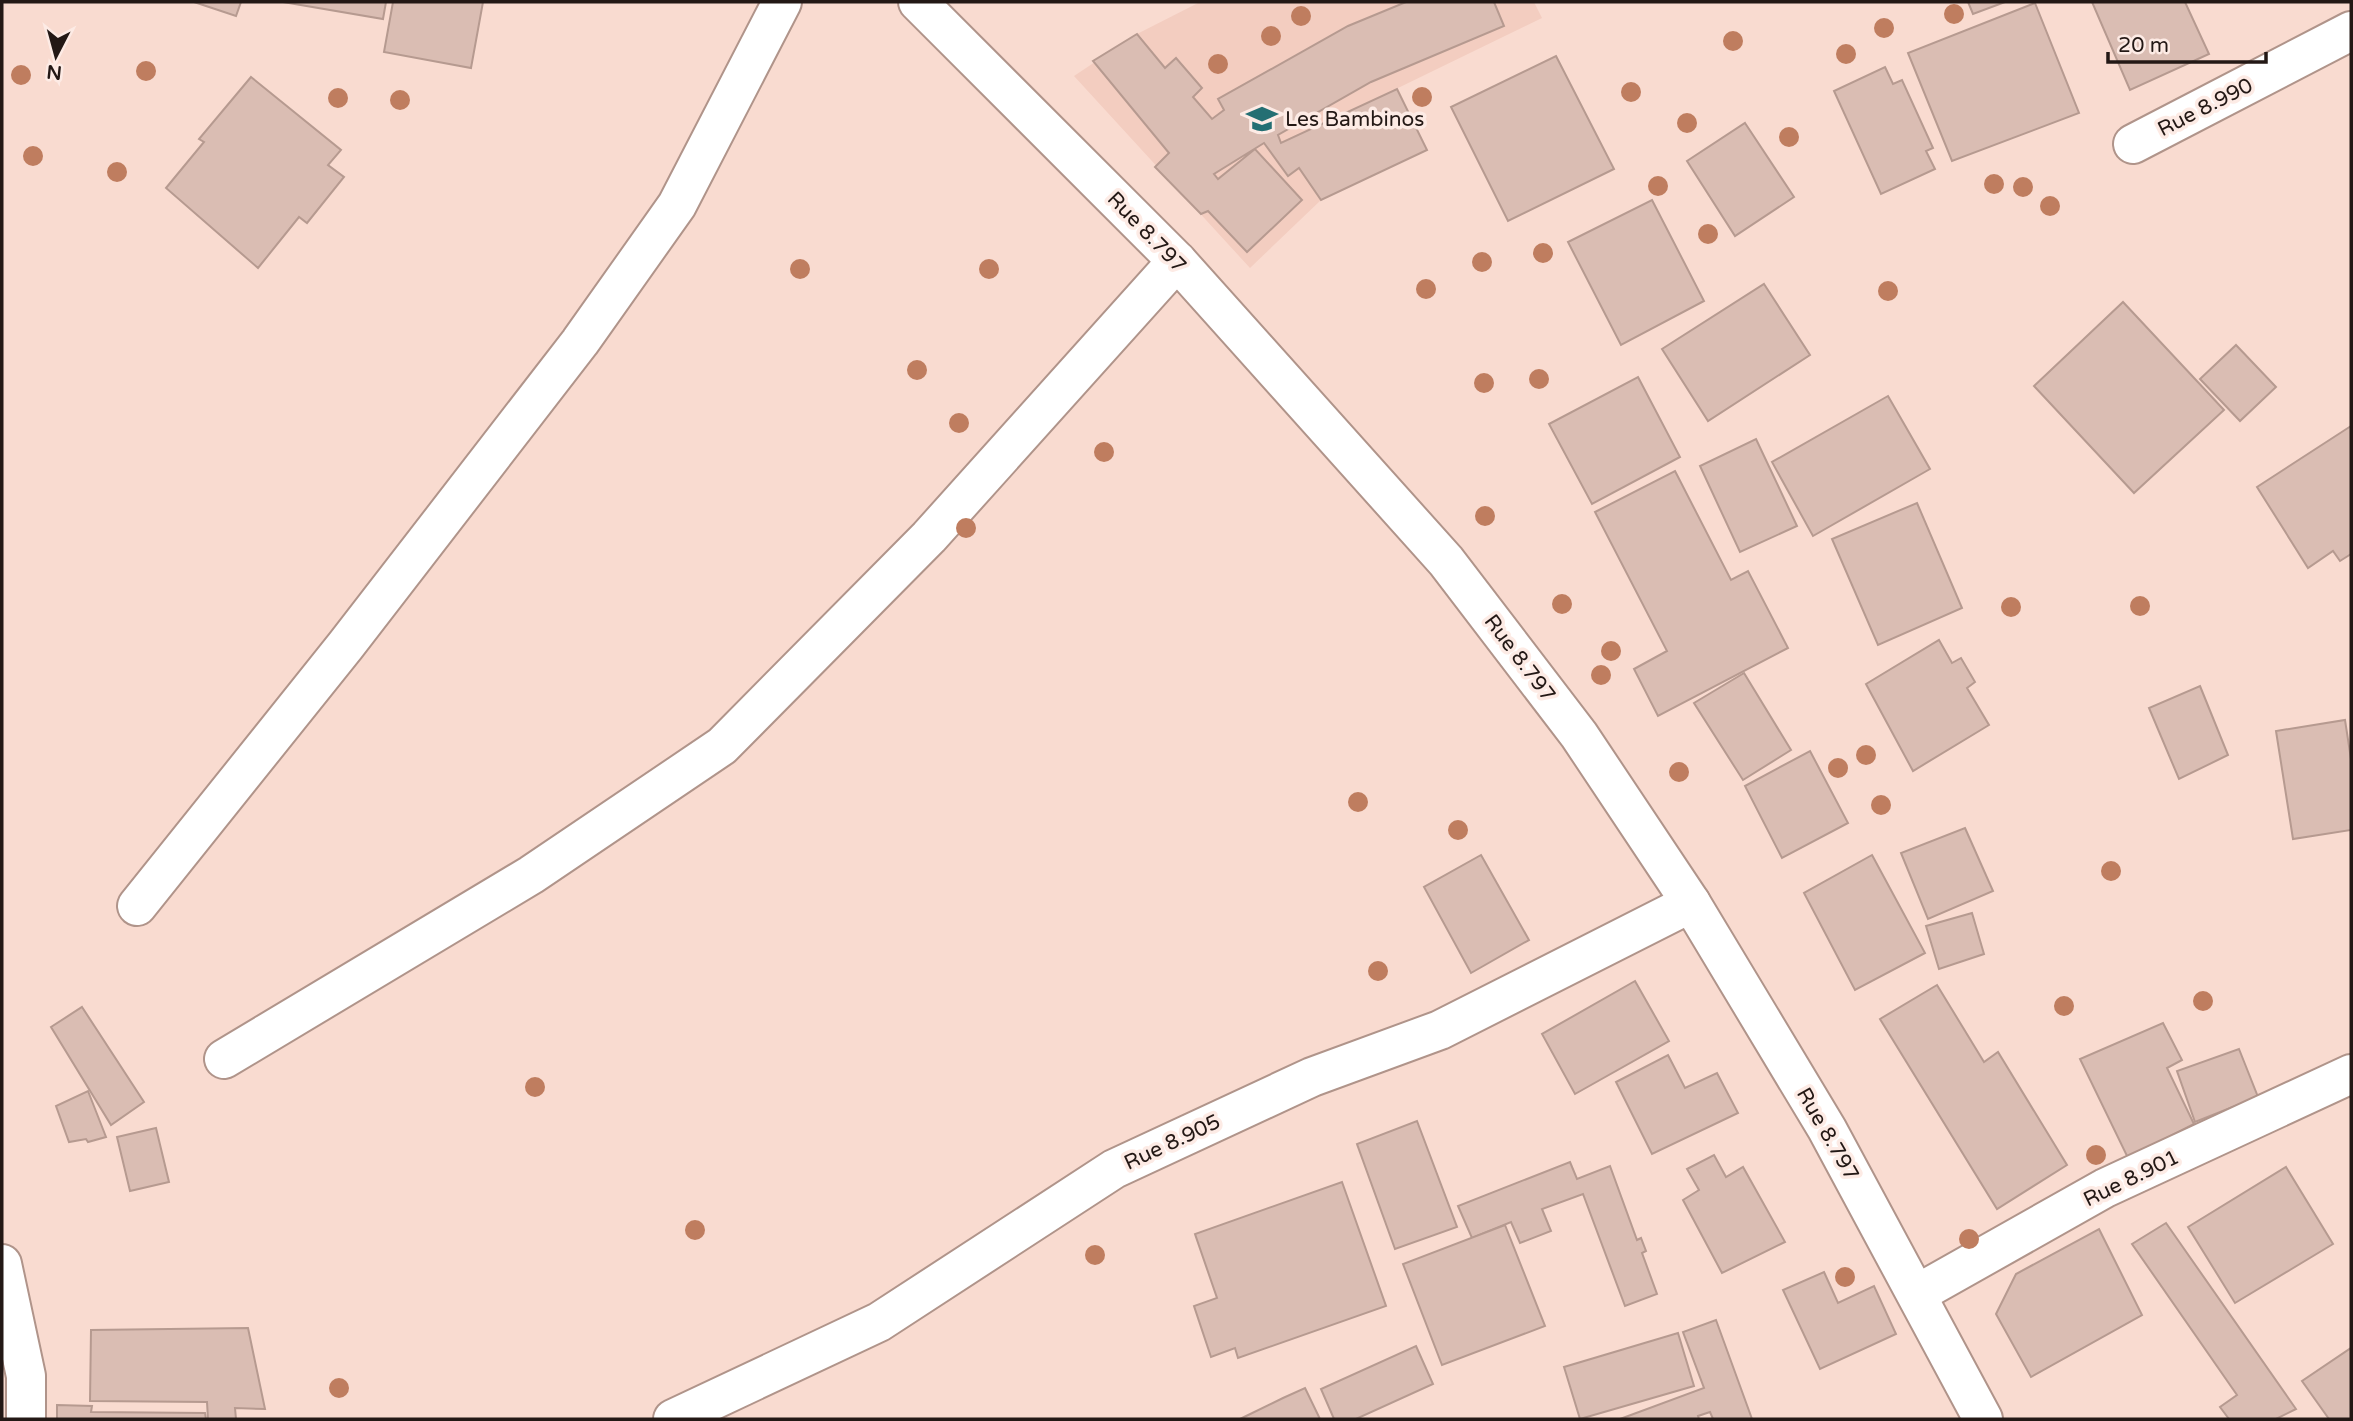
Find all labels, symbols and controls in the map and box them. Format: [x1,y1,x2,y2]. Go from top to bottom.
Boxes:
north arrow [21,21,91,91]
scale bar [2108,21,2266,65]
text: 20 m [2118,33,2169,58]
text: N [46,60,63,84]
street label: Rue 8.990 [2154,73,2257,142]
school or university icon: Les Bambinos [1245,102,1279,136]
place label: Les Bambinos [1285,107,1424,132]
street label: Rue 8.797 [1102,187,1191,278]
street label: Rue 8.797 [1479,610,1561,707]
street label: Rue 8.797 [1791,1083,1864,1185]
street label: Rue 8.905 [1120,1109,1224,1176]
street label: Rue 8.901 [2079,1145,2183,1212]

